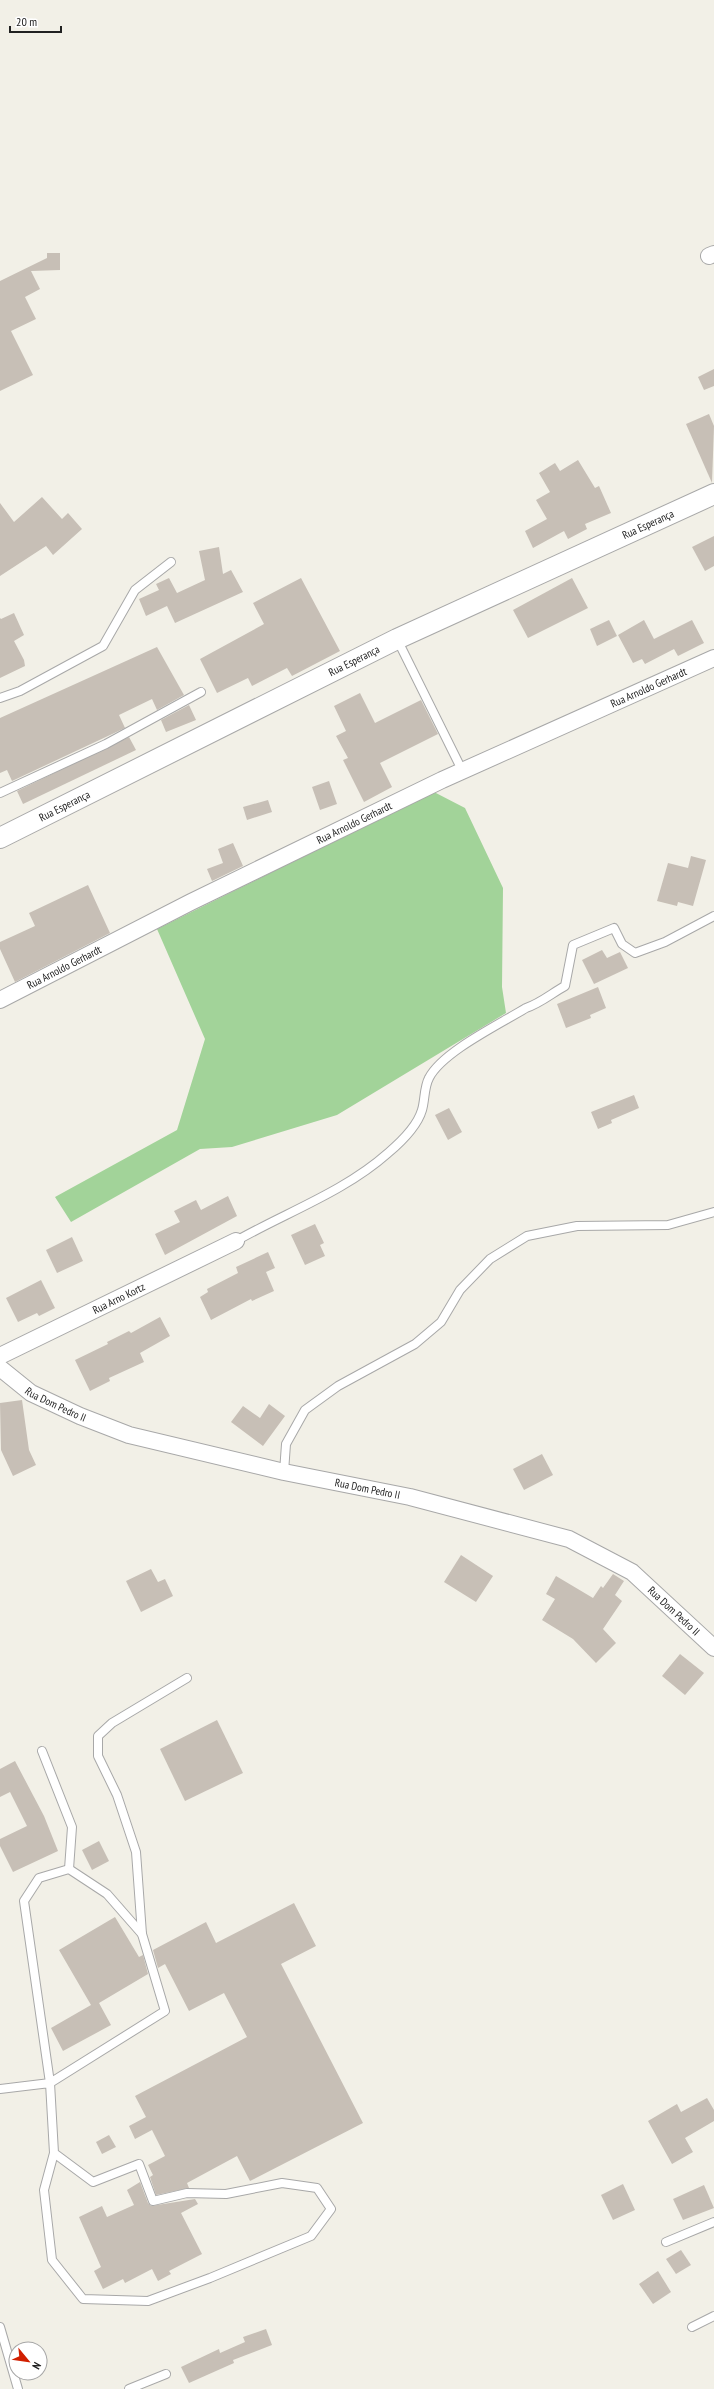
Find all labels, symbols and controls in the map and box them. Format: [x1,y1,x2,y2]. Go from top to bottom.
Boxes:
scale bar [10,8,61,34]
text: 20 m [16,14,37,29]
street label: Rua Esperança [620,506,676,542]
street label: Rua Esperança [326,642,382,679]
street label: Rua Arnoldo Gerhardt [608,664,689,711]
street label: Rua Esperança [37,787,92,824]
street label: Rua Arnoldo Gerhardt [314,799,394,847]
street label: Rua Arnoldo Gerhardt [24,942,104,992]
street label: Rua Arno Kortz [90,1279,147,1317]
street label: Rua Dom Pedro II [22,1384,88,1425]
street label: Rua Dom Pedro II [334,1475,401,1502]
street label: Rua Dom Pedro II [645,1583,703,1638]
north arrow [8,2341,48,2381]
text: N [29,2360,44,2372]

